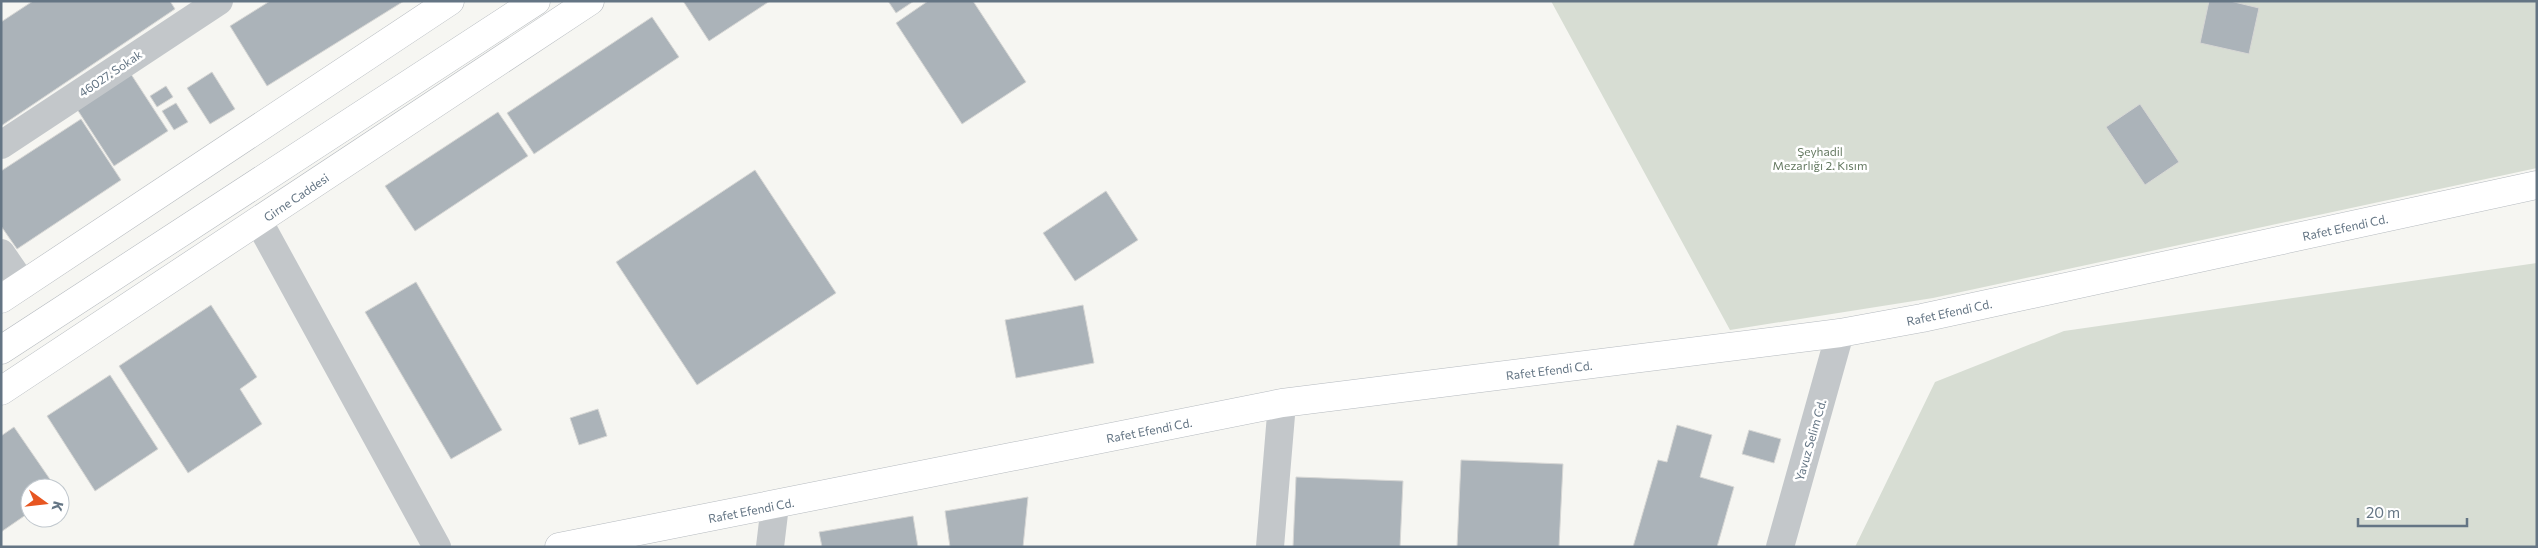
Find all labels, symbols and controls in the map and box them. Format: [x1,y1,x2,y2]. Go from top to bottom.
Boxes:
street label: 46027. Sokak [76,46,145,99]
park label: Şeyhadil Mezarlığı 2. Kısım [1773,144,1867,172]
street label: Girne Caddesi [261,170,331,224]
street label: Rafet Efendi Cd. [2301,211,2389,243]
street label: Rafet Efendi Cd. [1905,296,1993,328]
street label: Rafet Efendi Cd. [1505,358,1593,382]
street label: Yavuz Selim Cd. [1792,397,1828,482]
street label: Rafet Efendi Cd. [1105,415,1193,445]
north arrow [20,478,70,528]
street label: Rafet Efendi Cd. [707,495,795,525]
scale bar [2358,496,2467,528]
text: K [49,500,68,514]
text: 20 m [2366,503,2400,521]

